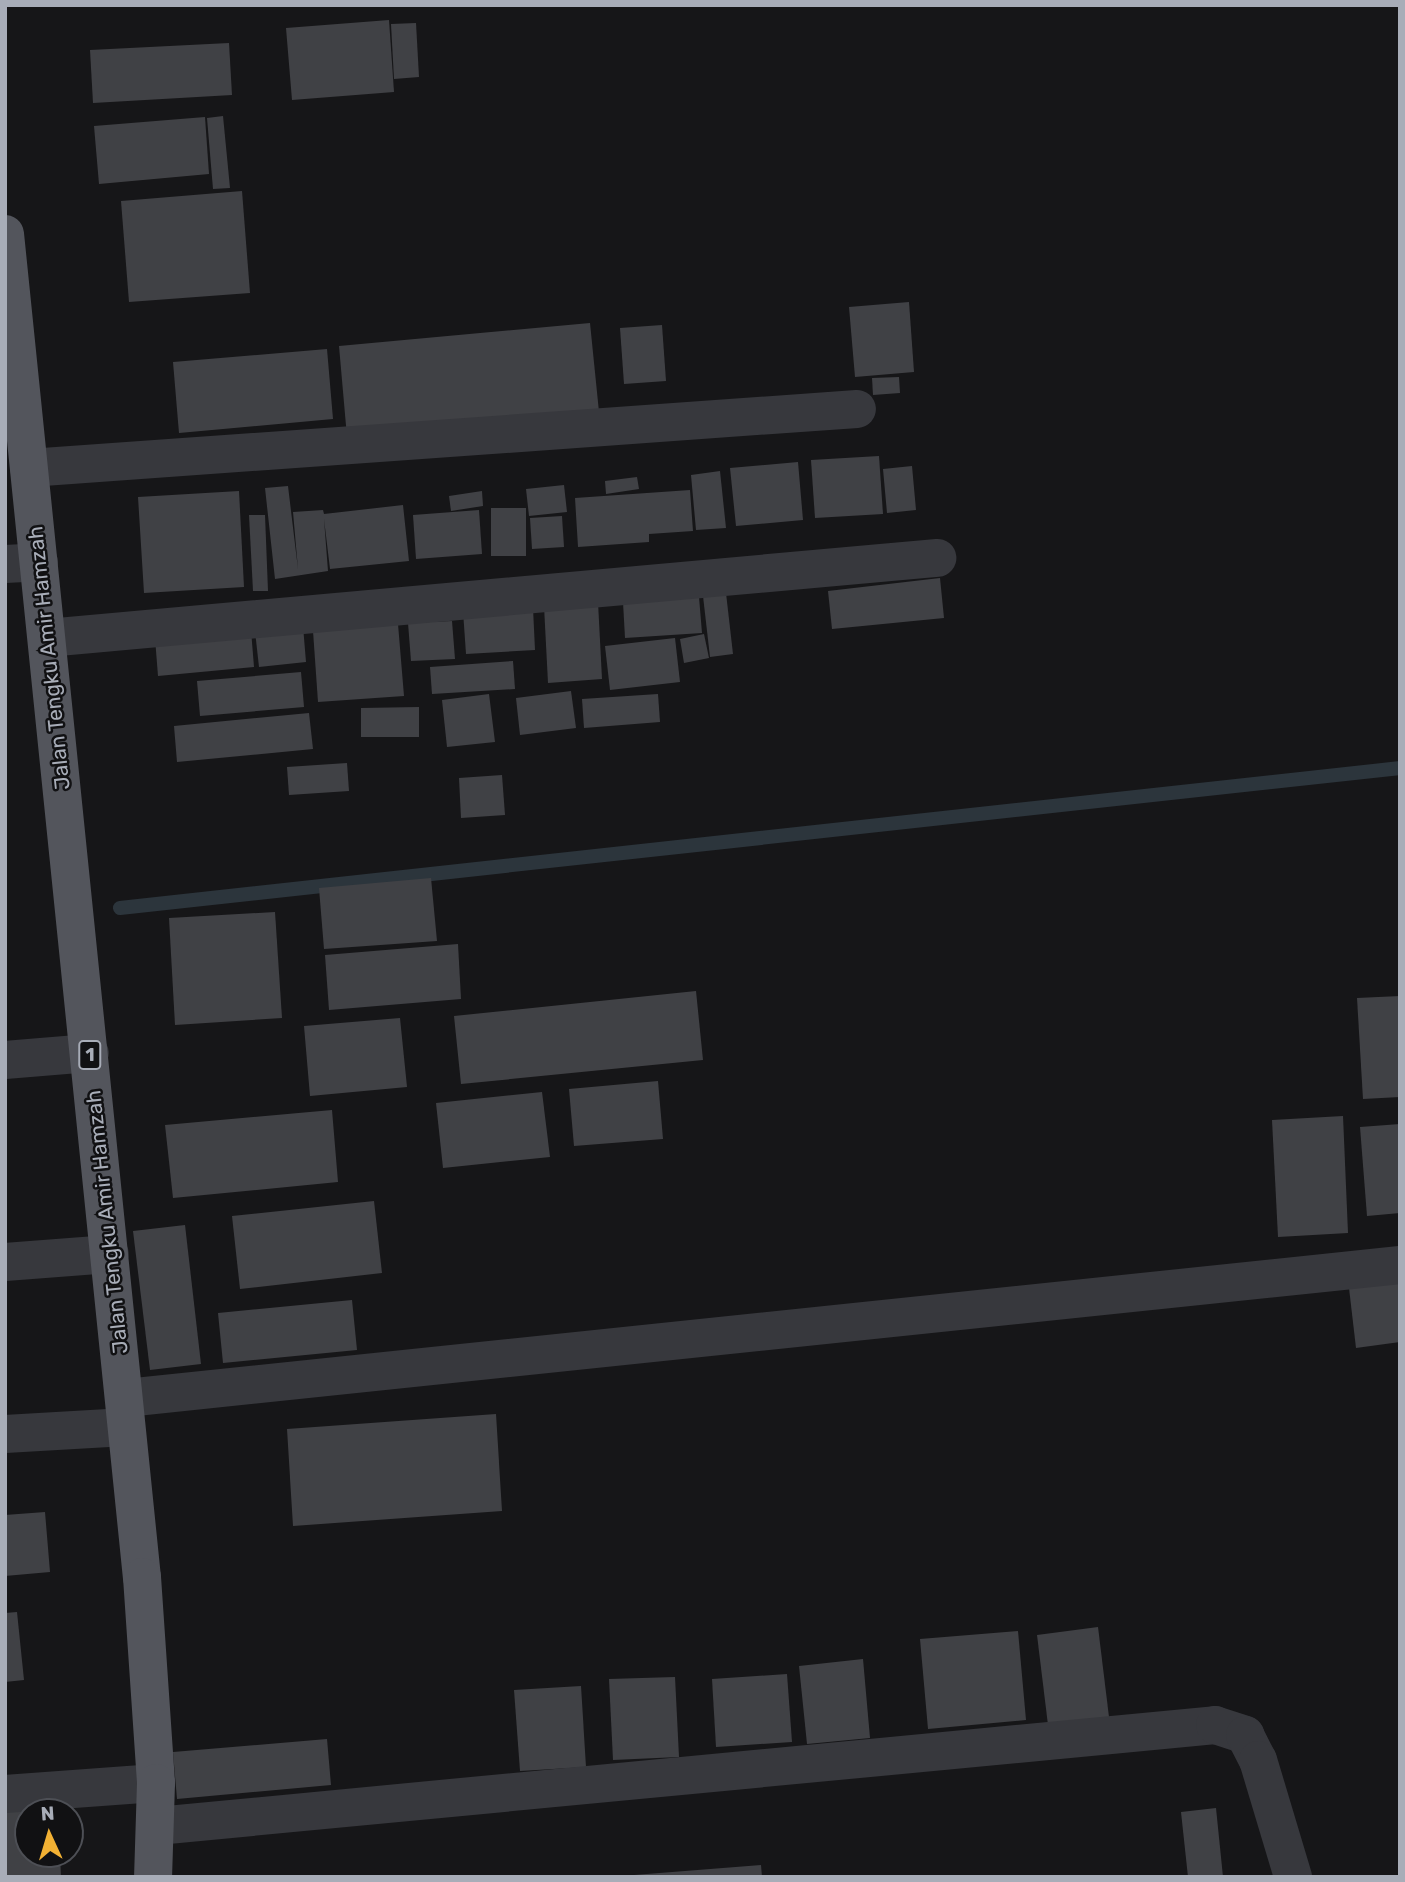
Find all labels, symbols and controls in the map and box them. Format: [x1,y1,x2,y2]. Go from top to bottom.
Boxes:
street label: Jalan Tengku Amir Hamzah [23,524,75,792]
road number: 1 [78,1040,102,1070]
street label: Jalan Tengku Amir Hamzah [81,1088,133,1356]
north arrow [14,1798,84,1868]
text: N [40,1802,55,1825]

